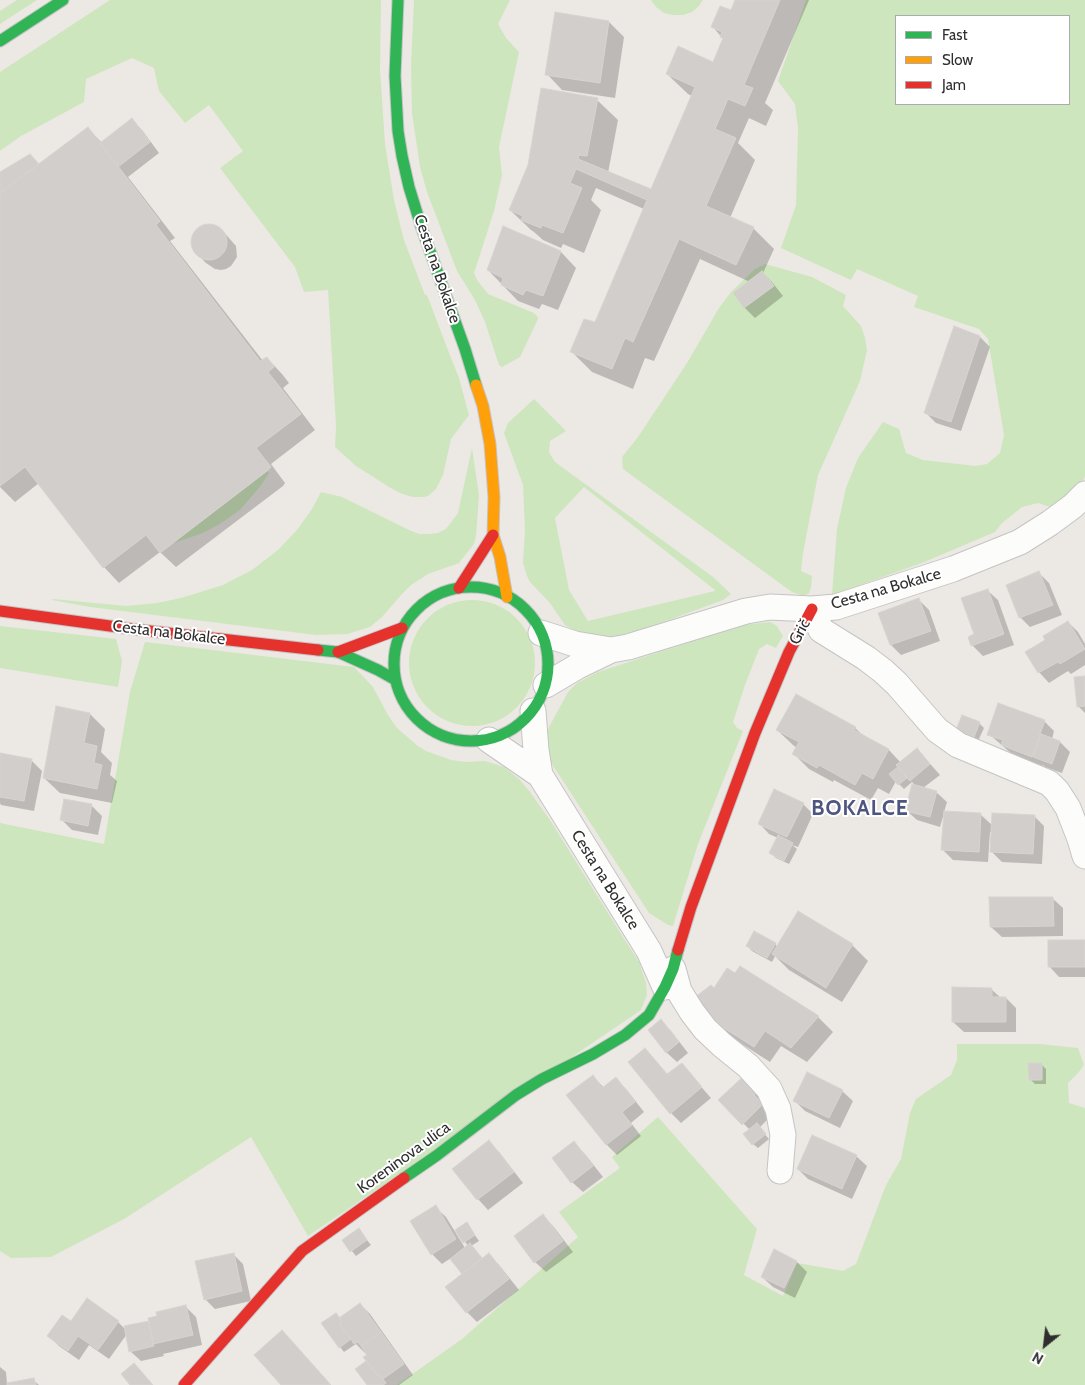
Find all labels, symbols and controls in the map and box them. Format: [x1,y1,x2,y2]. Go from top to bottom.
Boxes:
legend [895,15,1070,105]
text: Fast [942,26,967,44]
text: Slow [942,51,973,69]
text: Jam [942,76,966,94]
street label: Cesta na Bokalce [409,212,465,326]
street label: Cesta na Bokalce [829,564,943,614]
street label: Grič [785,616,815,648]
street label: Cesta na Bokalce [112,617,226,649]
district label: BOKALCE [810,796,910,822]
street label: Cesta na Bokalce [567,827,643,933]
street label: Koreninova ulica [354,1118,454,1198]
north arrow [1020,1320,1070,1370]
text: N [1029,1348,1046,1368]

